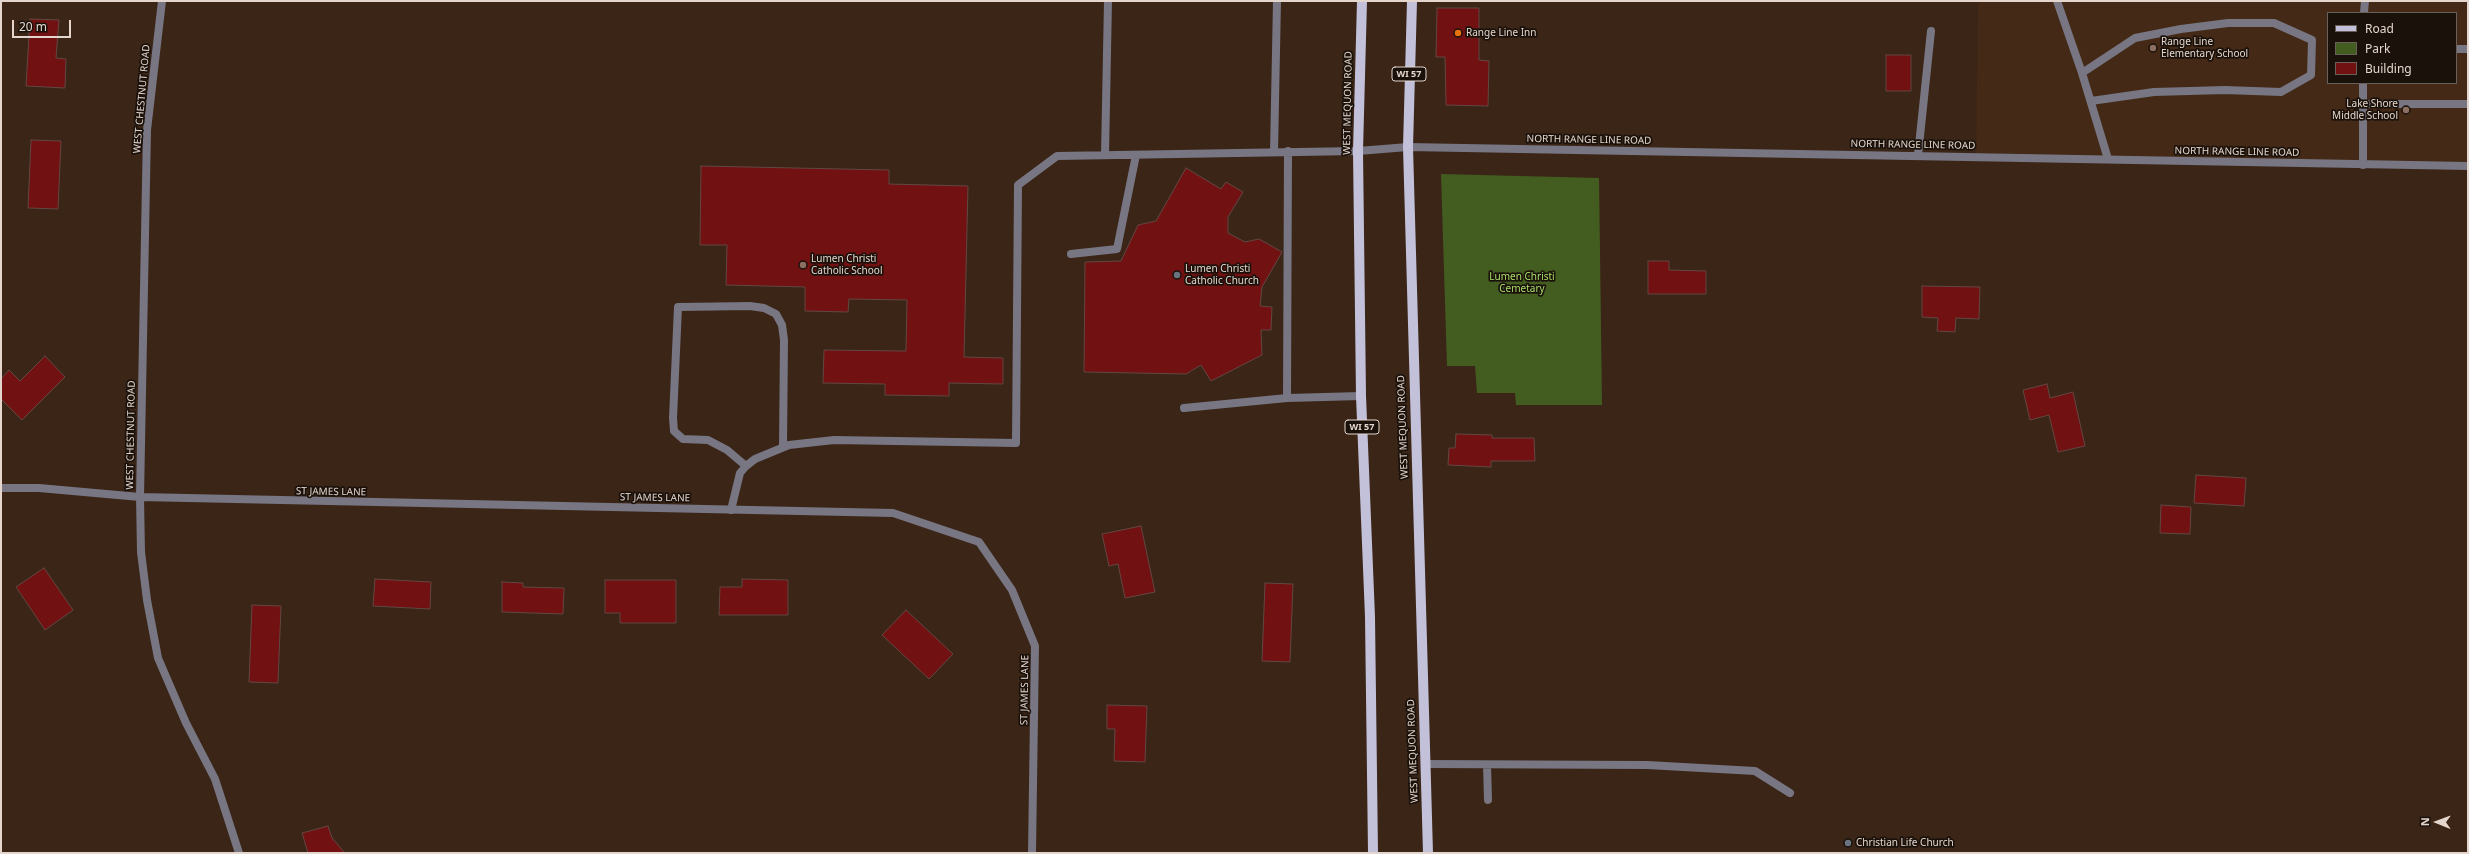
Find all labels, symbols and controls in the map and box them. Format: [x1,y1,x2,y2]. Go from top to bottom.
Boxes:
scale bar [14,12,73,38]
legend [2327,12,2457,84]
text: 20 m [19,18,47,35]
text: Road [2365,20,2394,37]
place label: Range Line Inn [1466,27,1536,39]
marker: Range Line Inn [1453,28,1463,38]
place label: Range Line Elementary School [2161,36,2248,60]
text: Park [2365,40,2390,57]
marker: Range Line Elementary School [2148,43,2158,53]
street label: WEST CHESTNUT ROAD [131,44,153,154]
street label: WEST MEQUON ROAD [1341,51,1355,155]
text: Building [2365,60,2412,77]
road number: WI 57 [1392,67,1426,81]
place label: Lake Shore Middle School [2332,98,2398,122]
marker: Lake Shore Middle School [2401,105,2411,115]
street label: NORTH RANGE LINE ROAD [1527,133,1651,147]
street label: NORTH RANGE LINE ROAD [1851,138,1975,152]
street label: NORTH RANGE LINE ROAD [2175,145,2299,159]
place label: Lumen Christi Catholic School [811,253,882,276]
marker: Lumen Christi Catholic School [798,260,808,270]
place label: Lumen Christi Catholic Church [1185,263,1259,286]
marker: Lumen Christi Catholic Church [1172,270,1182,280]
park label: Lumen Christi Cemetary [1489,271,1555,294]
street label: WEST MEQUON ROAD [1395,375,1411,479]
street label: WEST CHESTNUT ROAD [124,380,138,490]
road number: WI 57 [1345,420,1379,434]
street label: ST JAMES LANE [296,485,366,499]
street label: ST JAMES LANE [620,491,690,505]
street label: ST JAMES LANE [1018,655,1032,725]
street label: WEST MEQUON ROAD [1405,699,1421,803]
north arrow [2417,802,2457,842]
text: N [2417,817,2432,826]
place label: Christian Life Church [1856,837,1954,849]
marker: Christian Life Church [1843,838,1853,848]

